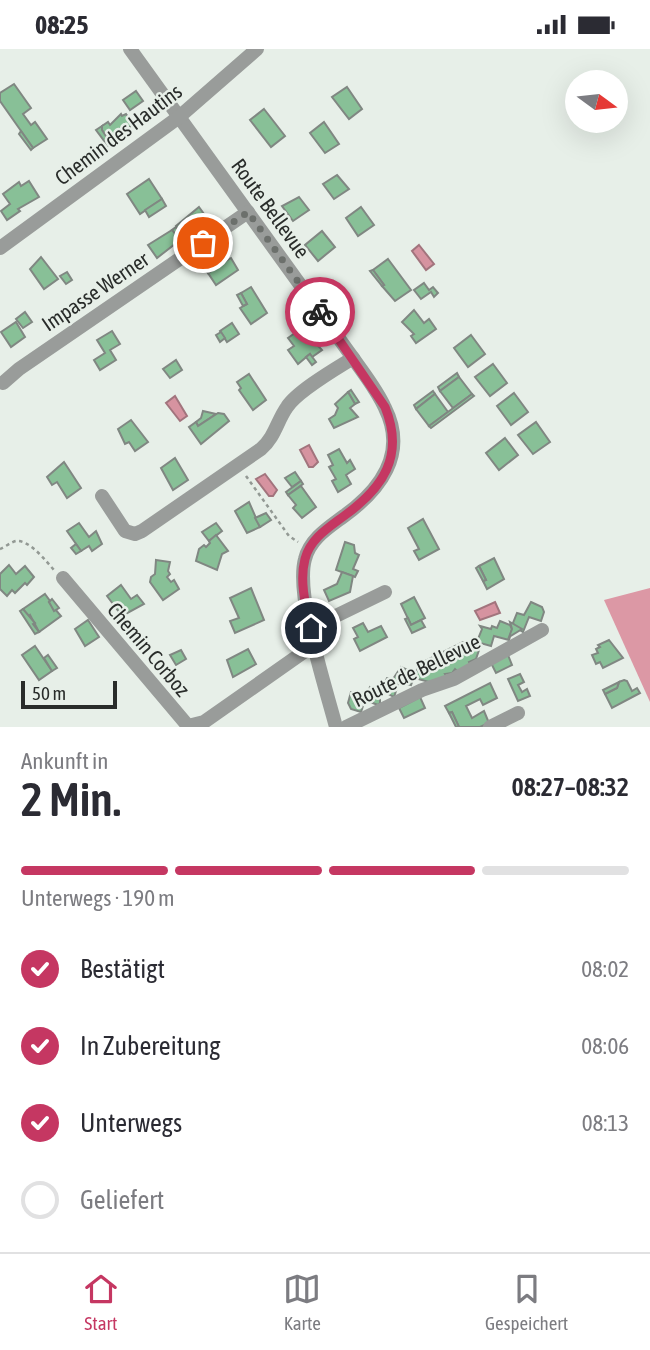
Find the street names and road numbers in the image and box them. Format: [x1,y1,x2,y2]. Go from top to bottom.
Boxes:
street label: Chemin des Hautins [50,79,186,189]
street label: Route Bellevue [227,154,315,262]
street label: Impasse Werner [37,246,154,336]
street label: Chemin Corboz [103,597,195,701]
street label: Route de Bellevue [348,629,484,711]

